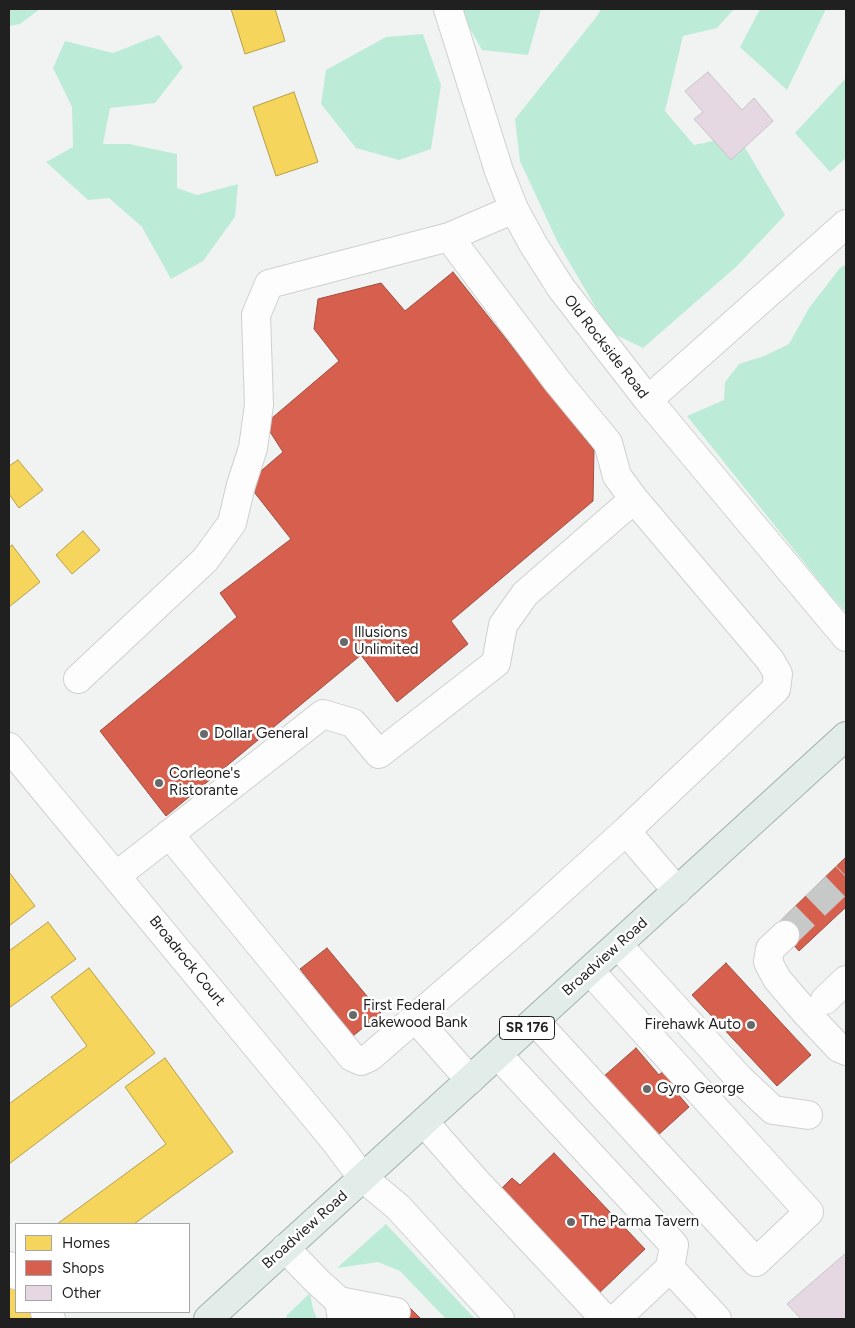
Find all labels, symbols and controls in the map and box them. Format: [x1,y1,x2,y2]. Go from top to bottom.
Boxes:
street label: Old Rockside Road [560,292,652,402]
place label: Illusions Unlimited [354,624,419,659]
marker: Illusions Unlimited [338,636,350,648]
place label: Dollar General [214,725,308,743]
marker: Dollar General [198,728,210,740]
place label: Corleone's Ristorante [169,765,240,800]
marker: Corleone's Ristorante [153,777,165,789]
street label: Broadrock Court [145,912,229,1010]
street label: Broadview Road [559,914,651,1000]
place label: First Federal Lakewood Bank [363,997,467,1032]
marker: First Federal Lakewood Bank [347,1009,359,1021]
road number: SR 176 [500,1016,554,1040]
place label: Firehawk Auto [645,1016,741,1034]
marker: Firehawk Auto [745,1019,757,1031]
place label: Gyro George [657,1080,744,1098]
marker: Gyro George [641,1083,653,1095]
street label: Broadview Road [259,1187,351,1273]
place label: The Parma Tavern [581,1213,699,1231]
marker: The Parma Tavern [565,1216,577,1228]
legend [15,1223,190,1313]
text: Homes [62,1234,110,1252]
text: Shops [62,1259,104,1277]
text: Other [62,1284,101,1302]

